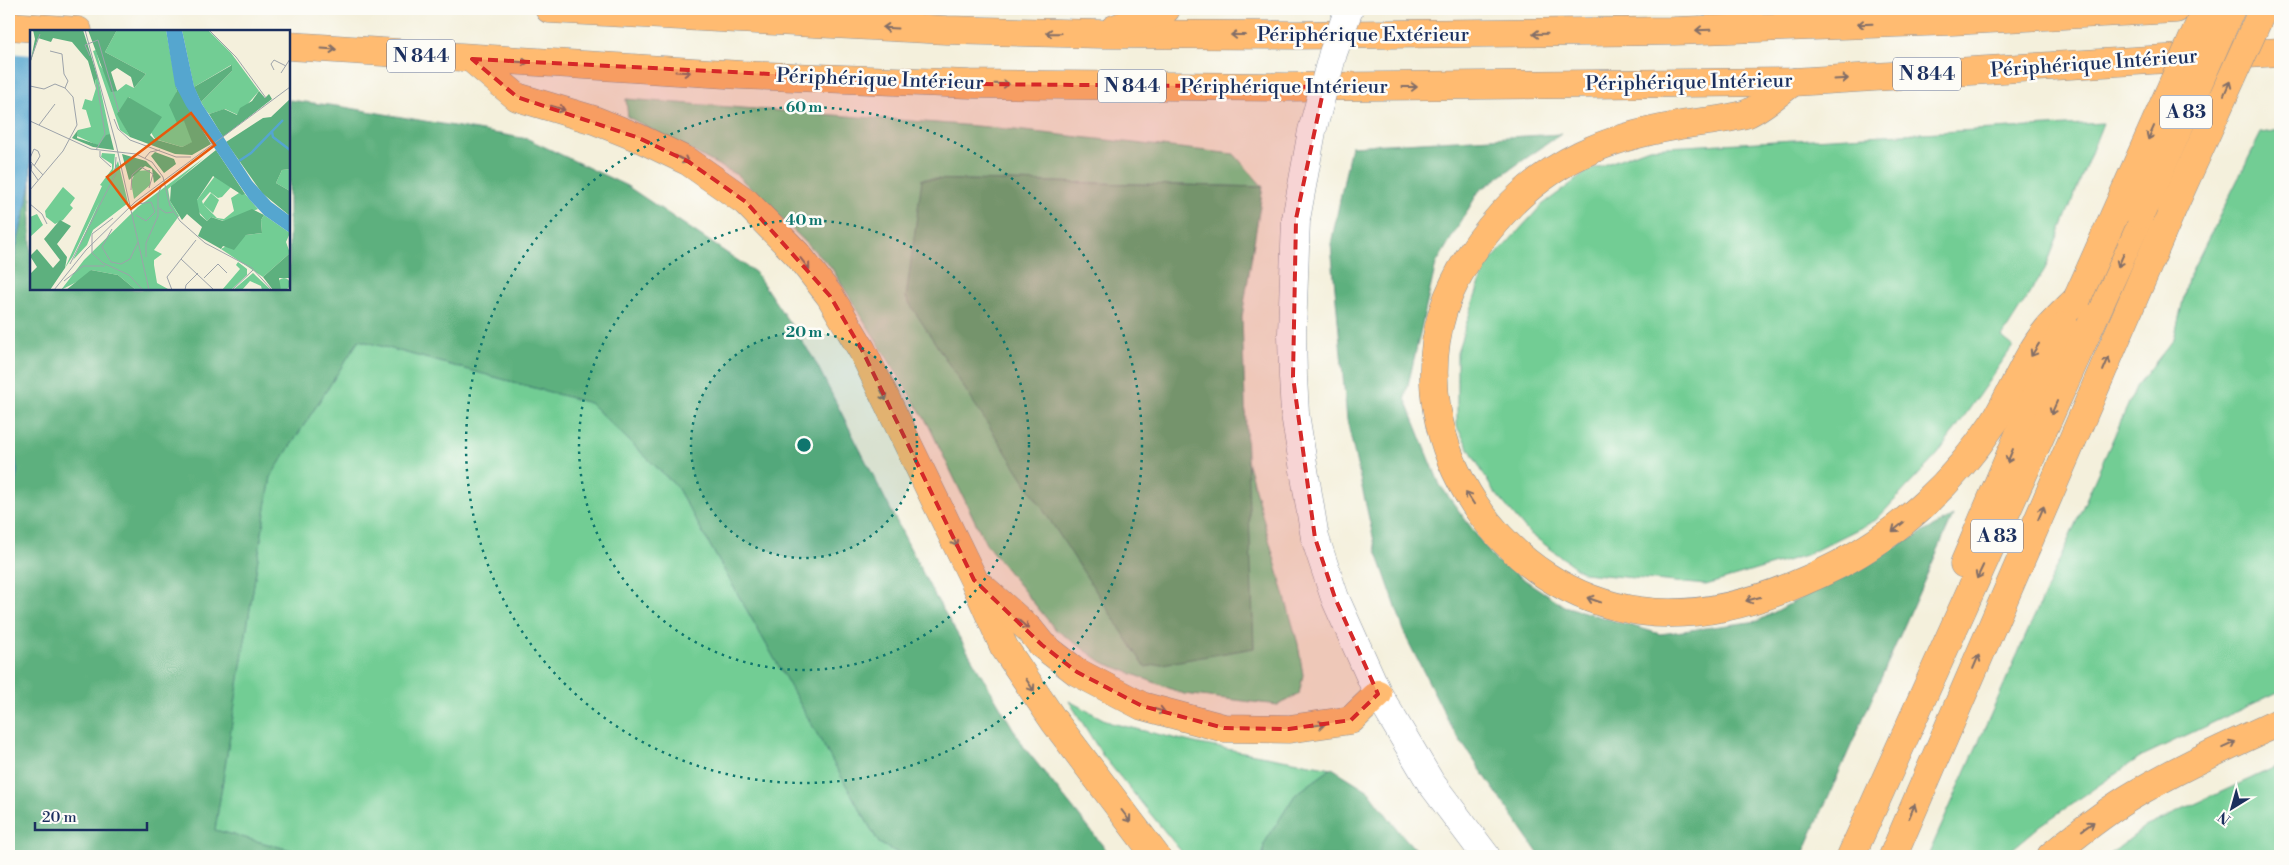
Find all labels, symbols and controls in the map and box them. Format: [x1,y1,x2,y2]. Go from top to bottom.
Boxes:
one-way arrow [1857,20,1873,29]
one-way arrow [883,23,899,32]
street label: Périphérique Extérieur [1257,23,1469,48]
one-way arrow [1695,26,1711,35]
one-way arrow [1045,28,1062,38]
one-way arrow [1533,29,1549,39]
inset map [30,30,290,290]
one-way arrow [1230,30,1246,40]
road number: N 844 [387,40,455,72]
street label: Périphérique Intérieur [1990,44,2199,84]
one-way arrow [321,45,337,54]
one-way arrow [512,58,528,67]
road number: N 844 [1893,58,1961,90]
street label: Périphérique Intérieur [776,64,985,96]
one-way arrow [674,68,690,77]
street label: Périphérique Intérieur [1585,69,1793,97]
road number: N 844 [1098,70,1166,102]
one-way arrow [1833,74,1849,83]
street label: Périphérique Intérieur [1180,75,1388,100]
one-way arrow [994,80,1010,89]
one-way arrow [2223,81,2233,96]
one-way arrow [1402,82,1418,92]
road number: A 83 [2160,95,2212,128]
text: 60 m [786,98,823,117]
one-way arrow [549,104,565,114]
one-way arrow [2145,125,2155,140]
one-way arrow [675,154,690,164]
text: 40 m [785,211,823,230]
one-way arrow [2115,252,2125,267]
one-way arrow [799,257,810,270]
text: 20 m [786,323,823,342]
one-way arrow [2029,342,2039,356]
one-way arrow [2101,357,2111,372]
one-way arrow [879,386,888,401]
one-way arrow [2049,400,2059,415]
centre of rings [795,436,813,454]
one-way arrow [2004,449,2013,464]
one-way arrow [1465,492,1475,506]
one-way arrow [2036,506,2046,521]
road number: A 83 [1971,520,2023,552]
one-way arrow [1891,521,1904,533]
one-way arrow [950,532,960,547]
one-way arrow [1975,564,1985,579]
one-way arrow [1586,595,1602,604]
one-way arrow [1746,595,1762,604]
one-way arrow [1017,618,1030,630]
one-way arrow [1972,655,1982,670]
one-way arrow [1025,677,1035,691]
one-way arrow [1150,706,1166,716]
one-way arrow [1310,719,1326,729]
one-way arrow [2221,740,2236,750]
north arrow [2206,782,2256,832]
scale bar [35,800,148,832]
one-way arrow [1908,804,1918,819]
text: N [2215,807,2235,828]
text: 20 m [42,808,77,827]
one-way arrow [1120,809,1131,822]
one-way arrow [2081,820,2094,831]

